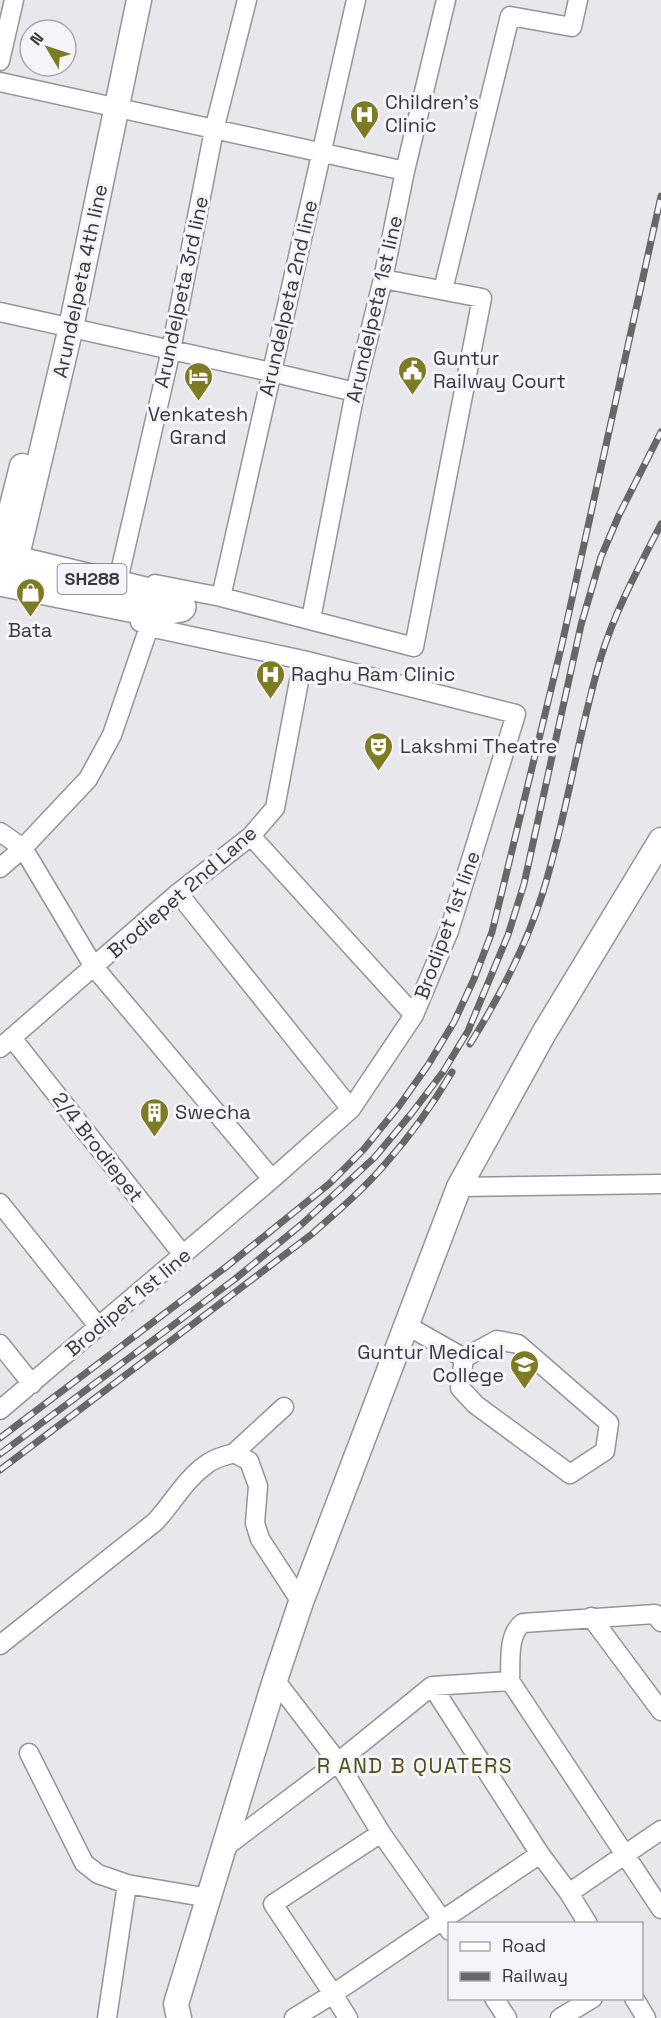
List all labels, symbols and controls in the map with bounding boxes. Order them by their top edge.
north arrow [18,18,78,78]
text: N [25,28,48,50]
place label: Children's Clinic [385,89,479,138]
hospital icon: Children's Clinic [348,98,380,140]
street label: Arundelpeta 4th line [47,182,113,380]
street label: Arundelpeta 3rd line [148,194,214,390]
street label: Arundelpeta 2nd line [253,197,323,399]
street label: Arundelpeta 1st line [340,213,408,405]
place label: Guntur Railway Court [433,345,566,394]
public building icon: Guntur Railway Court [396,354,428,396]
hotel icon: Venkatesh Grand [182,360,214,402]
place label: Venkatesh Grand [148,401,248,450]
road number: SH288 [58,564,127,594]
shop icon: Bata [14,576,46,618]
place label: Bata [8,617,52,643]
hospital icon: Raghu Ram Clinic [254,658,286,700]
place label: Raghu Ram Clinic [291,661,455,687]
theatre icon: Lakshmi Theatre [363,730,395,772]
place label: Lakshmi Theatre [400,733,557,759]
street label: Brodiepet 2nd Lane [102,820,262,964]
street label: Brodipet 1st line [408,847,486,1003]
street label: 2/4 Brodiepet [47,1087,149,1207]
building icon: Swecha [138,1096,170,1138]
place label: Swecha [175,1099,251,1125]
street label: Brodipet 1st line [60,1242,196,1362]
place label: Guntur Medical College [357,1339,504,1388]
school or university icon: Guntur Medical College [509,1348,541,1390]
district label: R AND B QUATERS [317,1752,513,1779]
legend [448,1922,643,2000]
text: Road [502,1934,546,1957]
text: Railway [502,1964,568,1987]

